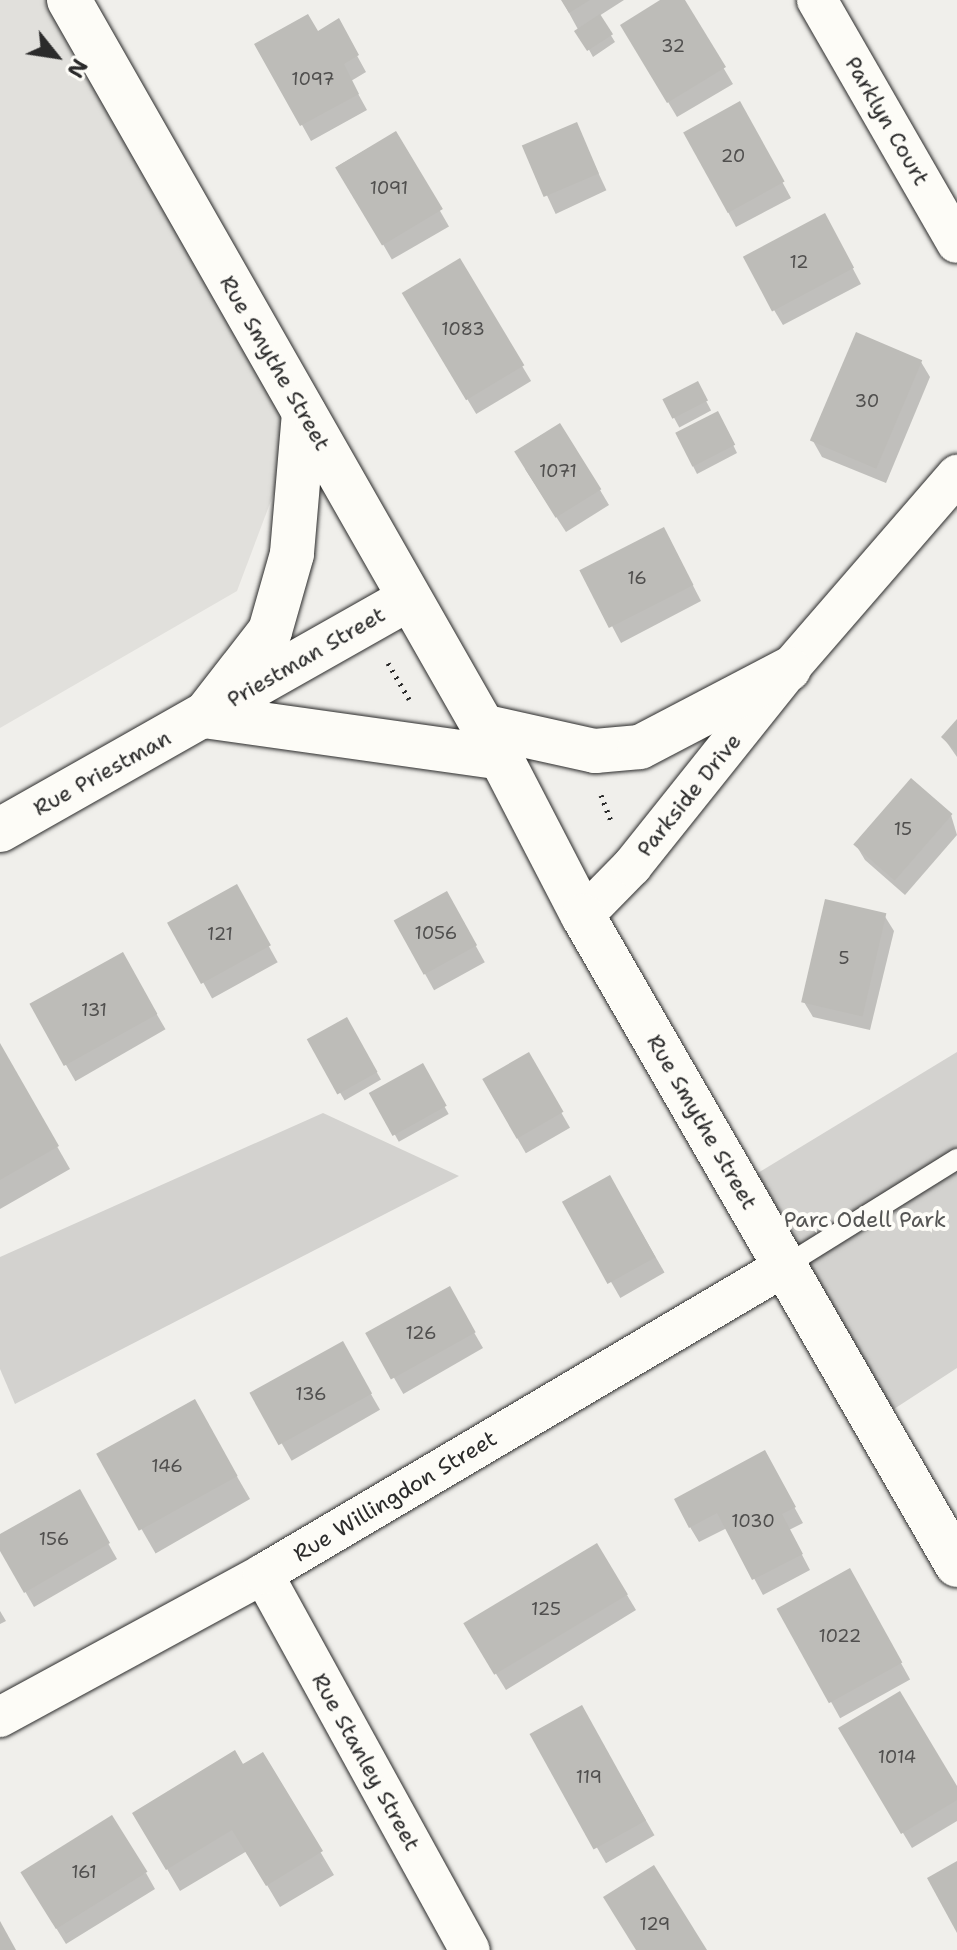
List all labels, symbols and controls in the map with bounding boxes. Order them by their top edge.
north arrow [16,16,96,96]
house number: 32 [661,35,685,57]
street label: Parklyn Court [839,52,935,190]
text: N [60,53,94,83]
house number: 1097 [291,68,335,90]
house number: 20 [721,145,745,167]
house number: 1091 [370,177,408,199]
house number: 12 [789,251,809,273]
street label: Rue Smythe Street [214,271,336,455]
house number: 1083 [441,318,485,340]
house number: 30 [855,390,879,412]
house number: 1071 [539,460,577,482]
house number: 16 [627,567,647,589]
street label: Priestman Street [222,601,390,713]
street label: Rue Priestman [29,724,175,822]
street label: Parkside Drive [631,728,747,862]
house number: 15 [894,818,912,840]
house number: 1056 [415,922,457,944]
house number: 121 [207,923,233,945]
house number: 5 [838,947,850,969]
house number: 131 [81,999,107,1021]
street label: Rue Smythe Street [641,1030,763,1214]
park label: Parc Odell Park [784,1207,946,1233]
house number: 126 [405,1322,437,1344]
house number: 136 [295,1383,327,1405]
street label: Rue Willingdon Street [289,1425,501,1567]
house number: 146 [151,1455,183,1477]
house number: 1030 [731,1510,775,1532]
house number: 156 [39,1528,69,1550]
house number: 125 [531,1598,561,1620]
house number: 1022 [819,1625,861,1647]
street label: Rue Stanley Street [306,1669,426,1855]
house number: 1014 [878,1746,916,1768]
house number: 119 [576,1766,602,1788]
house number: 161 [71,1861,97,1883]
house number: 129 [640,1913,670,1935]

